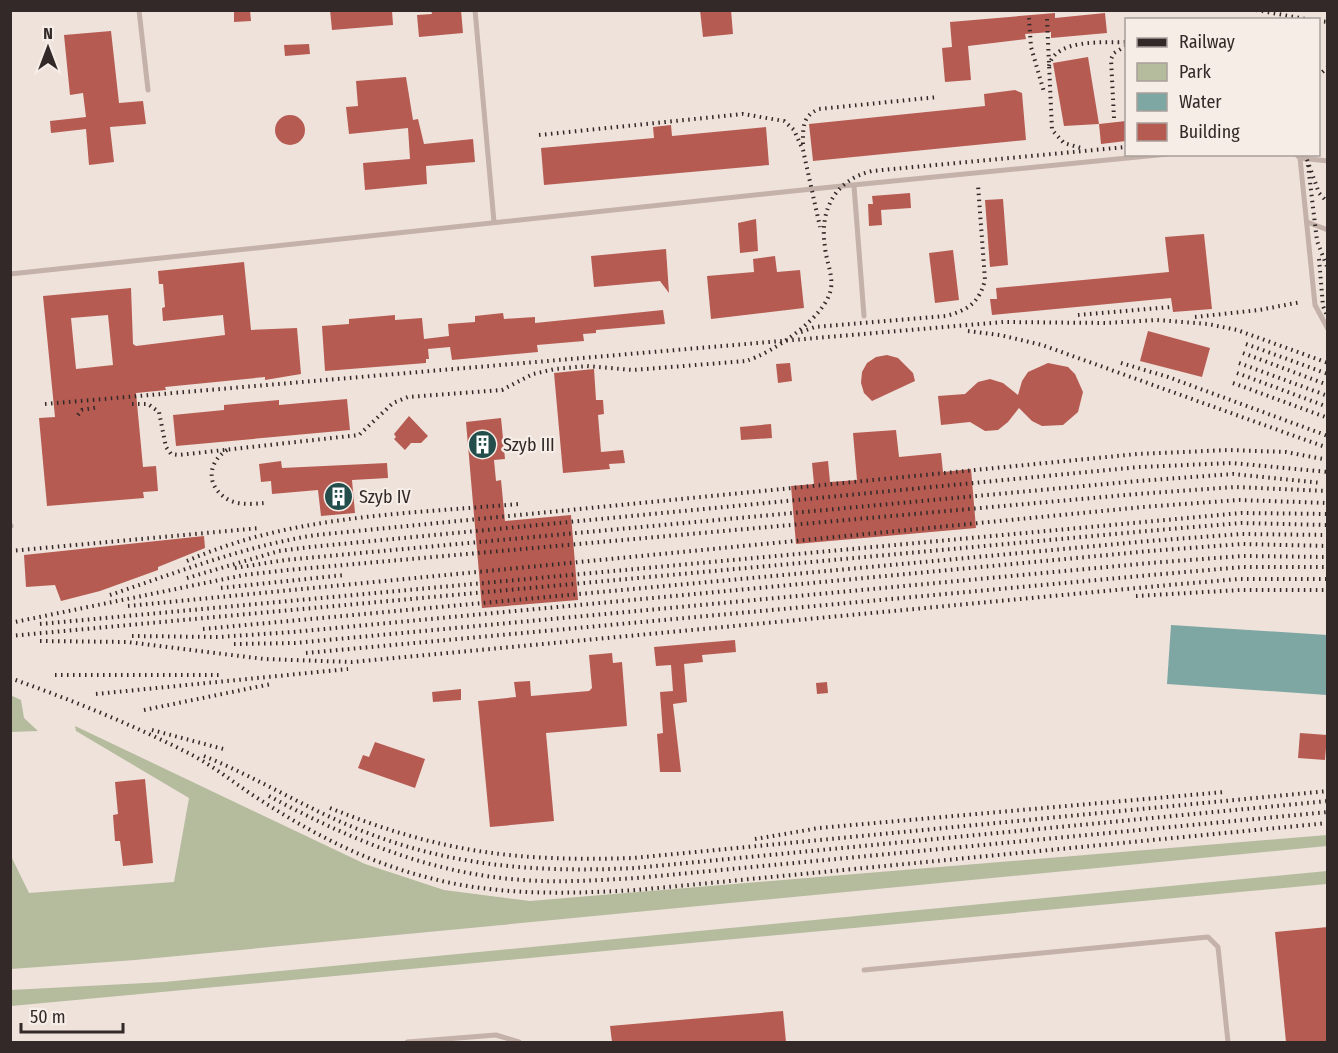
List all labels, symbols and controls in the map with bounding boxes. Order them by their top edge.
north arrow [18,18,78,78]
legend [1125,18,1320,156]
text: N [43,24,53,43]
text: Railway [1179,31,1235,53]
text: Park [1179,61,1212,83]
text: Water [1179,91,1222,113]
text: Building [1179,121,1240,143]
building icon: Szyb III [466,429,498,461]
place label: Szyb III [503,434,555,456]
building icon: Szyb IV [322,481,354,513]
place label: Szyb IV [359,486,411,508]
scale bar [21,996,123,1034]
text: 50 m [30,1006,66,1028]

